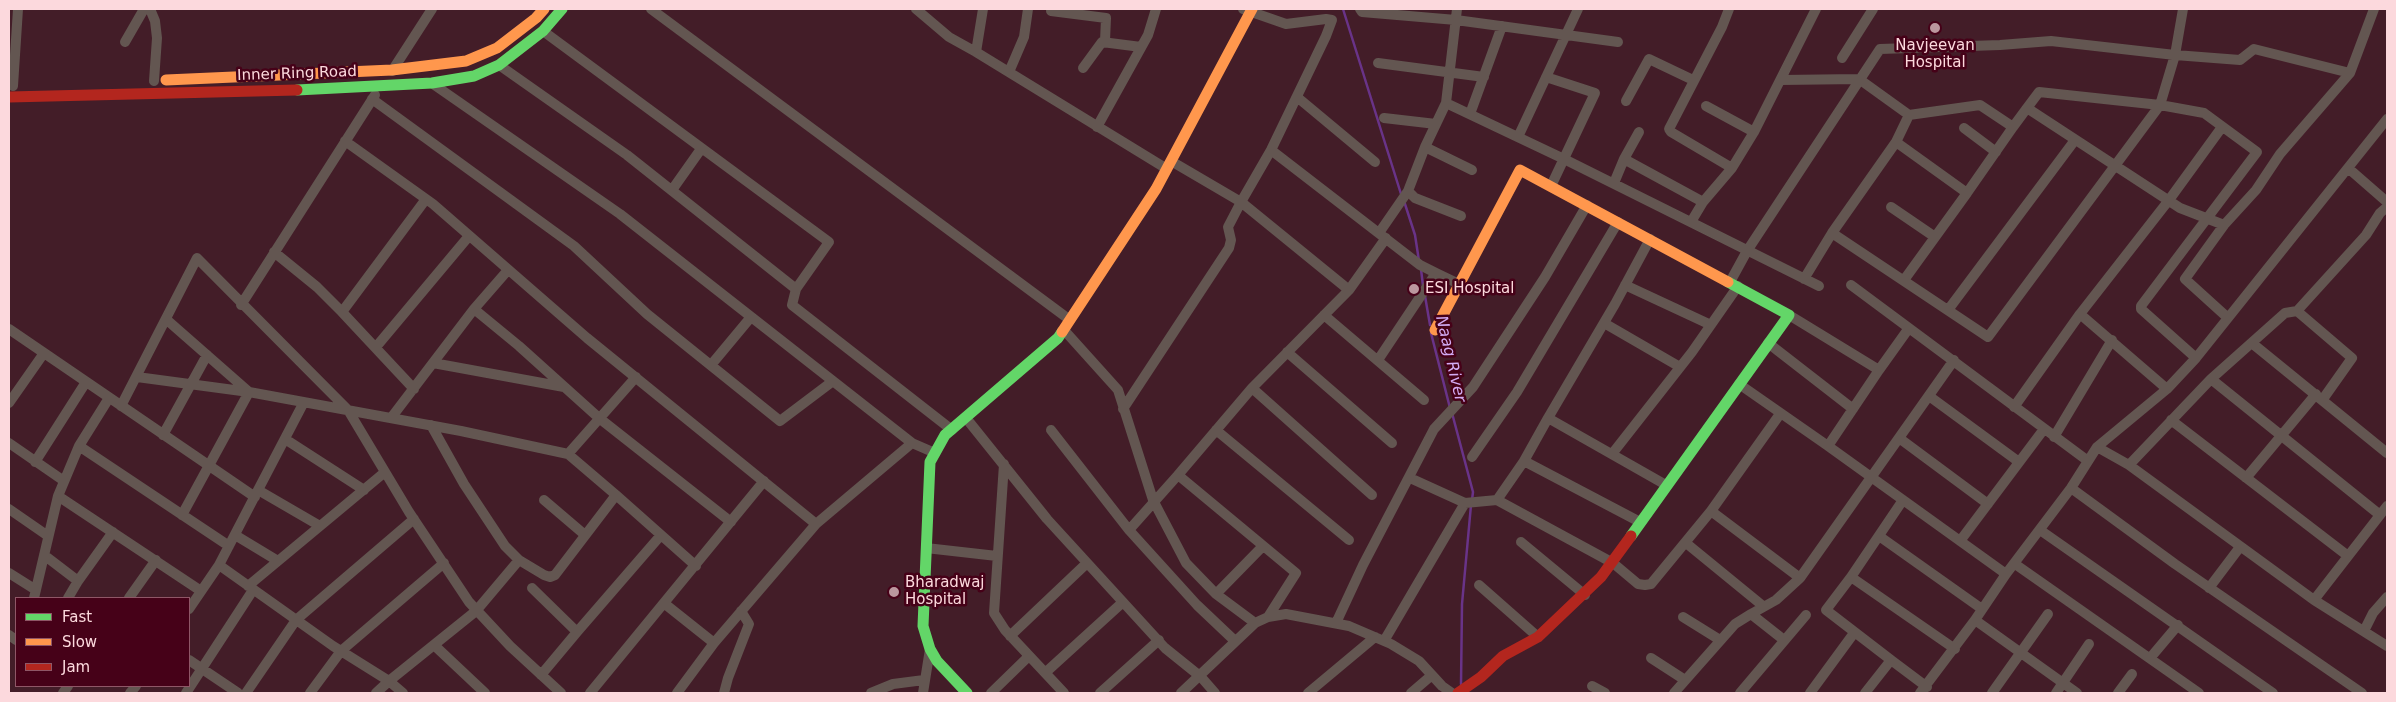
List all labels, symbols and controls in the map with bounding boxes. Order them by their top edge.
marker: Navjeevan Hospital [1928,21,1942,35]
place label: Navjeevan Hospital [1895,37,1975,72]
street label: Inner Ring Road [237,63,357,85]
place label: ESI Hospital [1425,280,1514,298]
marker: ESI Hospital [1407,282,1421,296]
water label: Naag River [1431,314,1469,404]
place label: Bharadwaj Hospital [905,574,984,609]
marker: Bharadwaj Hospital [887,585,901,599]
legend [15,597,190,687]
text: Fast [62,608,92,626]
text: Slow [62,633,97,651]
text: Jam [62,658,90,676]

